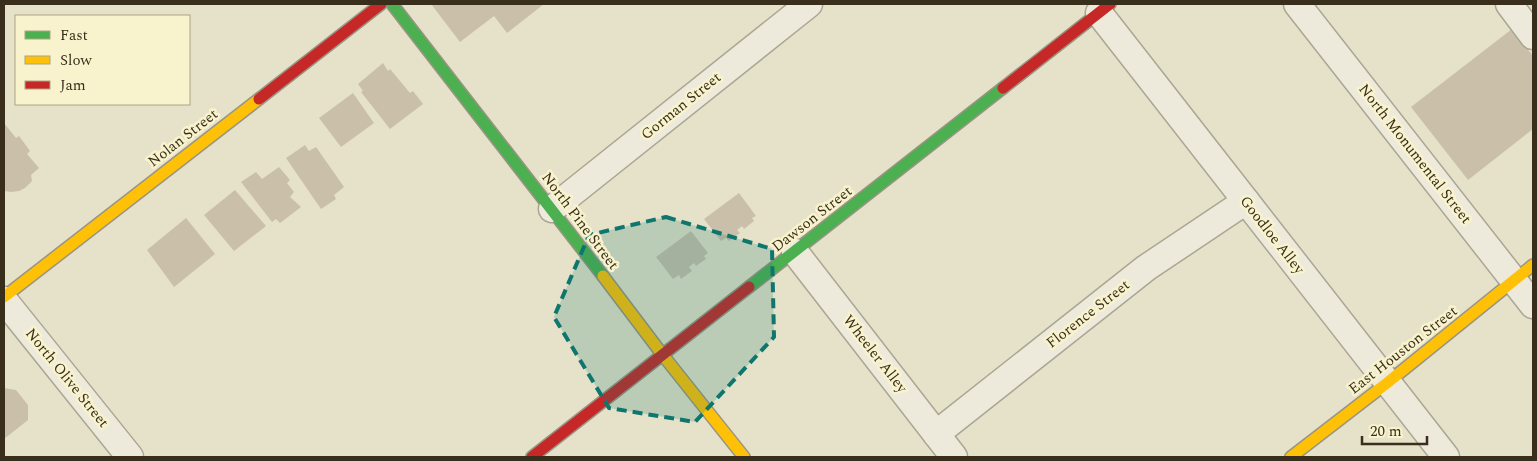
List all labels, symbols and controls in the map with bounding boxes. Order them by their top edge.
legend [15,15,190,105]
text: Fast [60,24,88,47]
text: Slow [60,49,92,72]
street label: Gorman Street [636,66,726,146]
text: Jam [60,74,86,97]
street label: North Monumental Street [1353,79,1477,229]
street label: Nolan Street [143,103,223,173]
street label: North Pine Street [536,167,624,275]
street label: Dawson Street [767,180,857,258]
street label: Goodloe Alley [1234,191,1311,280]
street label: Florence Street [1041,274,1135,354]
street label: East Houston Street [1344,300,1462,400]
street label: Wheeler Alley [837,310,913,399]
street label: North Olive Street [19,323,115,433]
scale bar [1362,414,1427,446]
text: 20 m [1370,420,1402,443]

